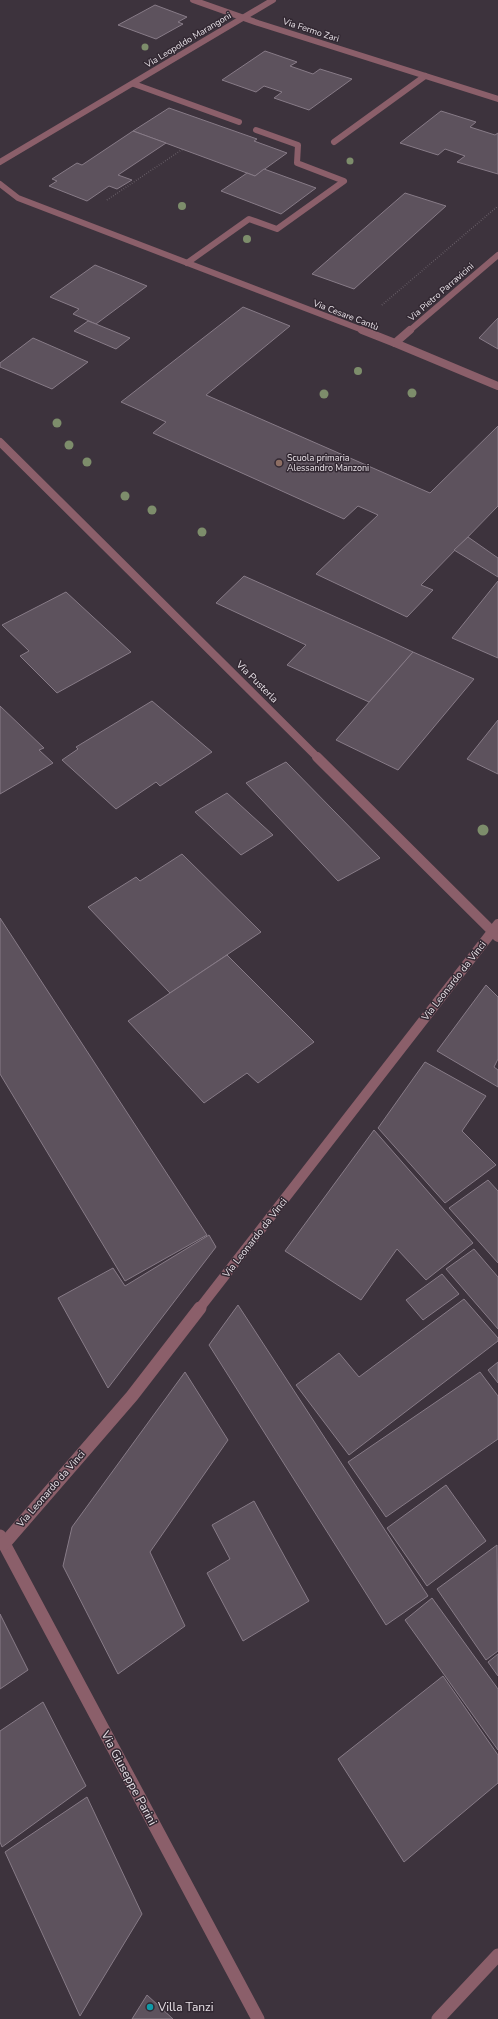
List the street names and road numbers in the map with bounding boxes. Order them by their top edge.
street label: Via Leopoldo Marangoni [142,10,233,71]
street label: Via Fermo Zari [280,15,341,45]
street label: Via Pietro Parravicini [405,260,476,324]
street label: Via Cesare Cantù [311,297,380,333]
street label: Via Pusterla [232,657,281,706]
street label: Via Leonardo da Vinci [418,938,489,1024]
street label: Via Leonardo da Vinci [219,1195,290,1281]
street label: Via Leonardo da Vinci [13,1448,88,1531]
street label: Via Giuseppe Parini [97,1727,161,1828]

